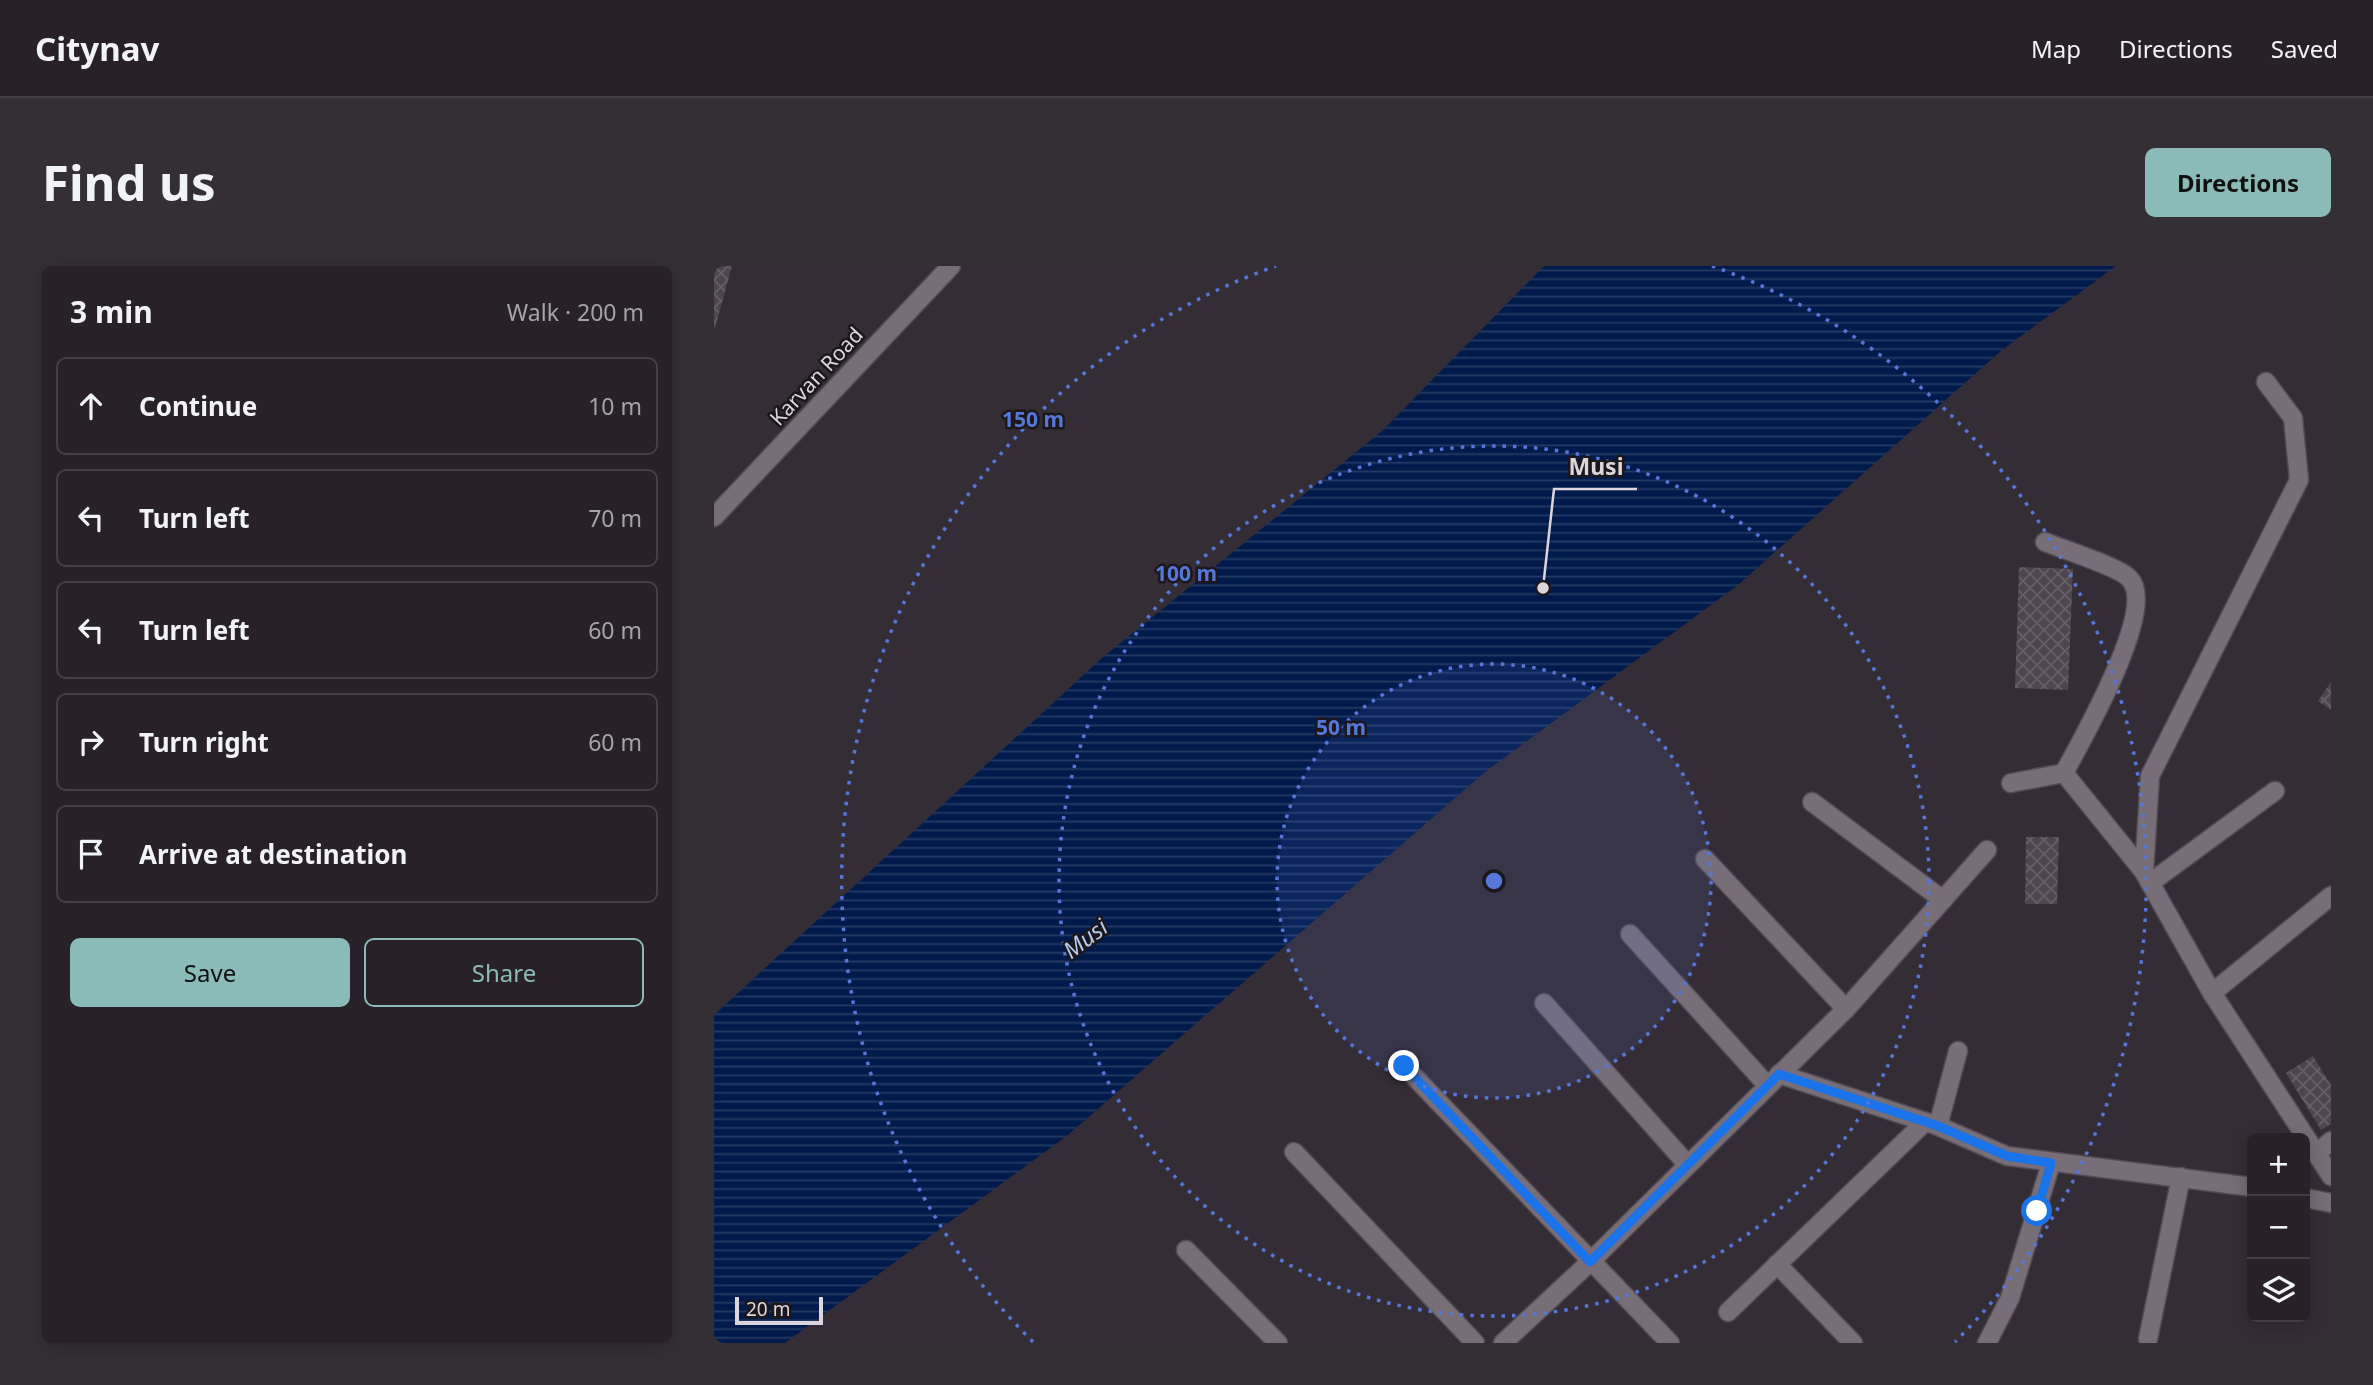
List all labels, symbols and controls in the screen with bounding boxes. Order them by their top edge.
text: Citynav [35,26,159,71]
text: Map [2031,32,2081,65]
text: Directions [2119,32,2233,65]
text: Saved [2271,32,2338,65]
button: Directions [2145,148,2331,217]
text: Find us [42,149,216,215]
text: 3 min [70,291,153,332]
text: Walk · 200 m [507,296,644,328]
street label: Karvan Road [763,321,869,431]
icon: ahead [72,387,110,425]
text: Continue [139,388,257,424]
text: 10 m [588,390,642,422]
text: 150 m [1002,405,1064,433]
callout: Musi [1554,445,1637,489]
text: Musi [1568,450,1624,482]
icon: left [72,499,110,537]
text: Turn left [139,500,250,536]
text: 70 m [588,502,642,534]
text: 100 m [1155,559,1217,587]
icon: left [72,611,110,649]
text: Turn left [139,612,250,648]
text: 60 m [588,614,642,646]
text: 50 m [1316,713,1366,741]
icon: right [72,723,110,761]
text: Turn right [139,724,269,760]
text: 60 m [588,726,642,758]
icon: arrive [72,835,110,873]
text: Arrive at destination [139,836,408,872]
centre of rings [1482,869,1506,893]
water label: Musi [1056,910,1115,965]
button: Save [70,938,350,1007]
button: Share [364,938,644,1007]
route end [1388,1050,1419,1081]
map controls [2247,1133,2310,1322]
button: + [2247,1133,2310,1196]
route start [2021,1195,2052,1226]
button: − [2247,1196,2310,1259]
button: layers [2247,1259,2310,1322]
scale bar [735,1294,822,1326]
text: 20 m [746,1296,790,1322]

